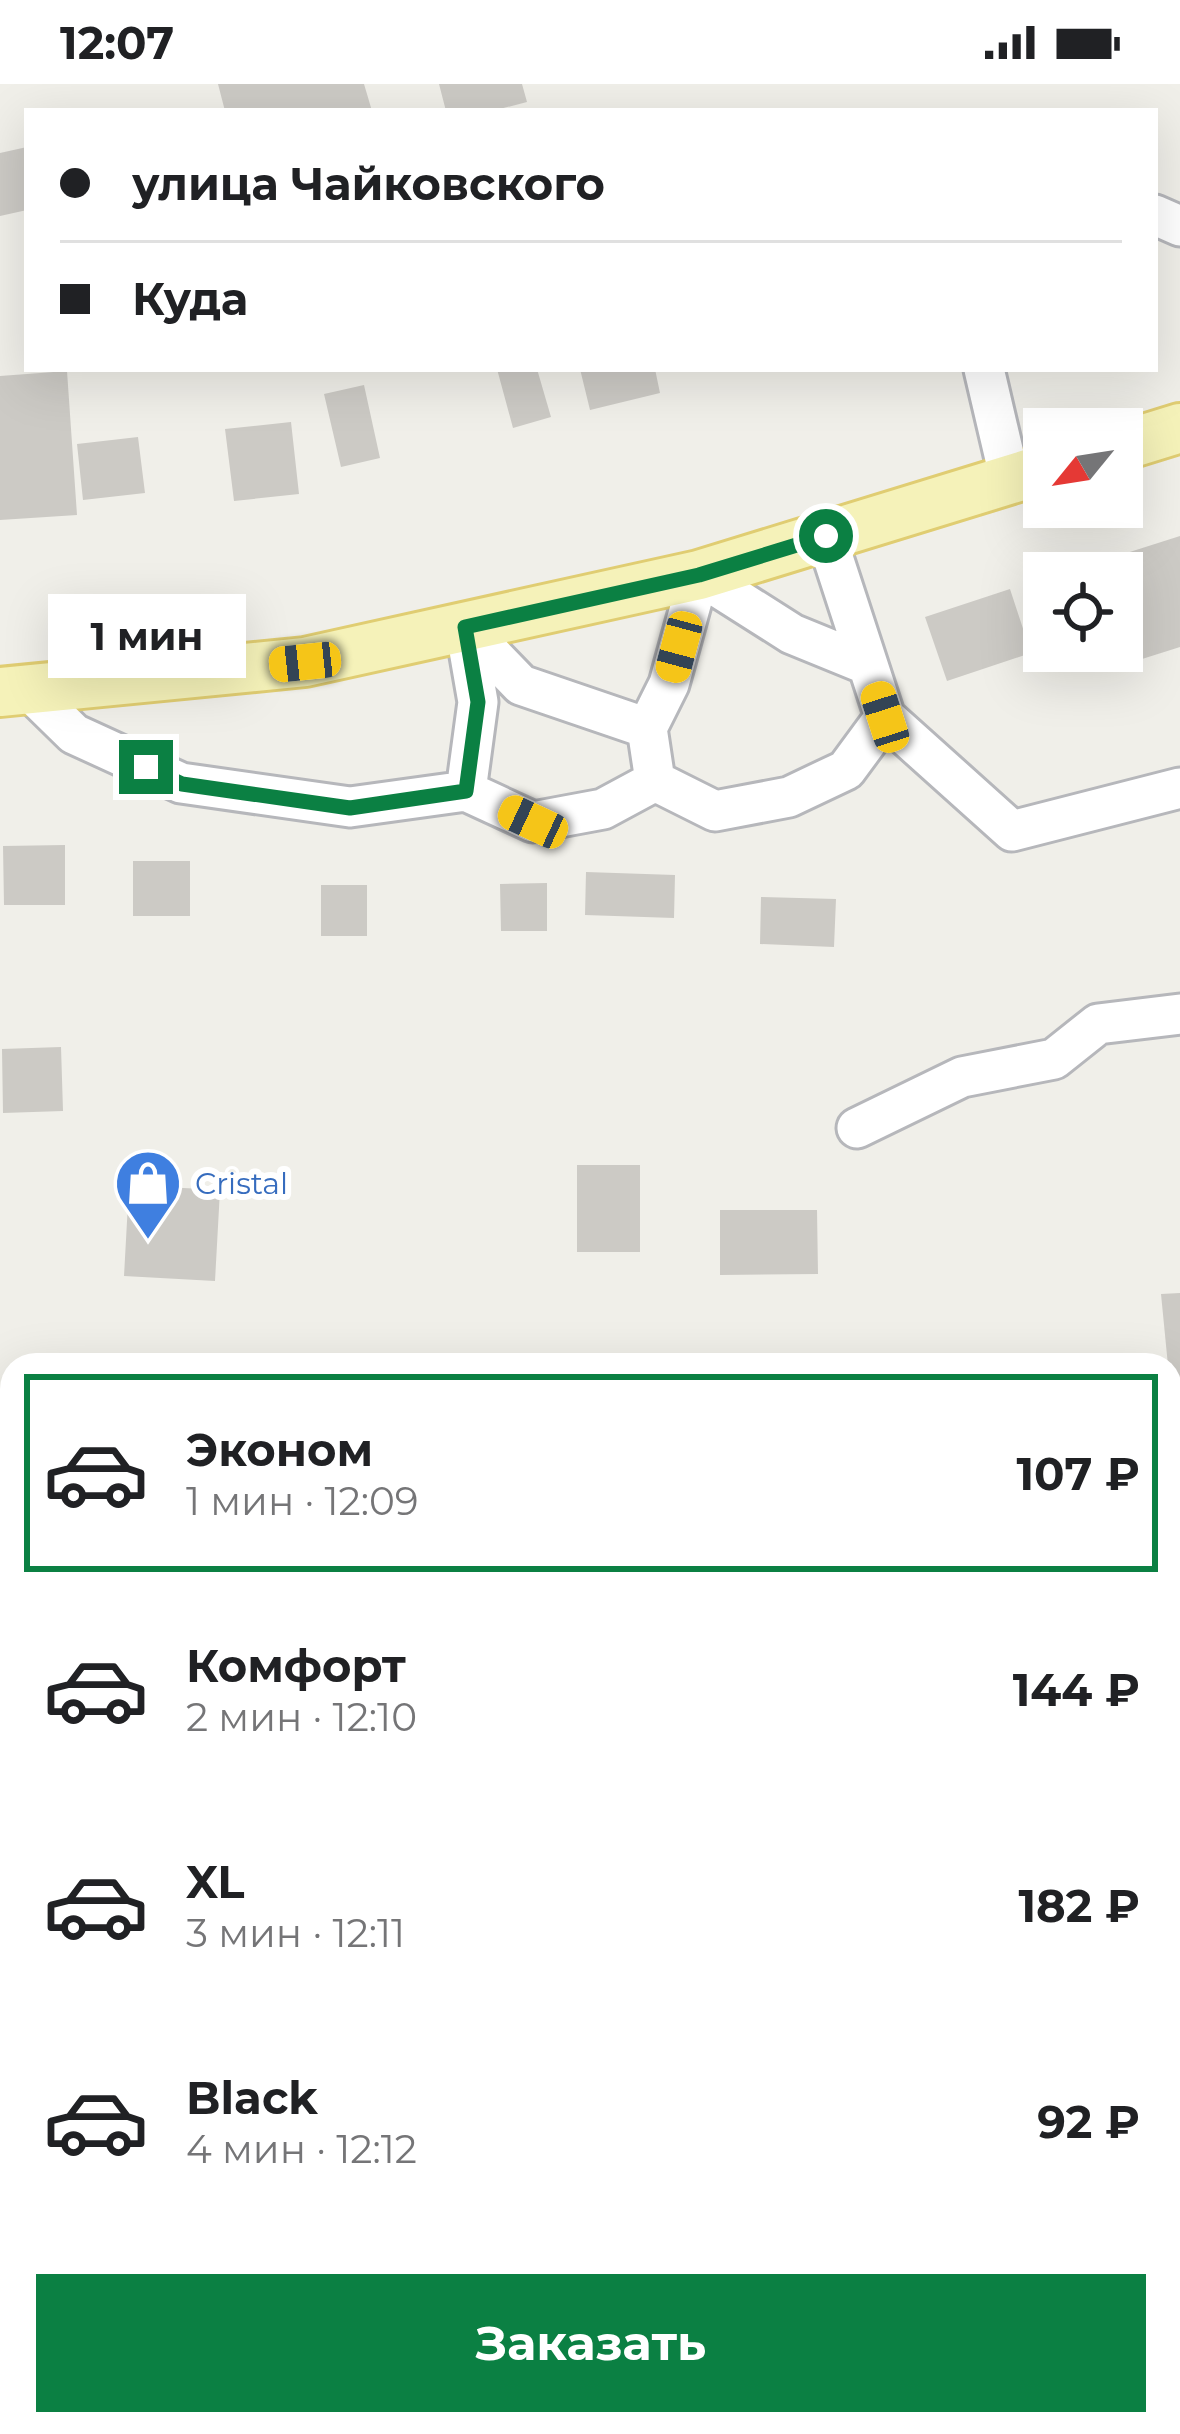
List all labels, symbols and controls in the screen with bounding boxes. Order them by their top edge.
text: 12:07 [60,15,174,70]
text: улица Чайковского [132,156,605,211]
text: Куда [132,271,248,326]
north arrow [1023,408,1143,528]
map controls [1023,408,1143,672]
route start [799,509,853,563]
button: locate [1023,552,1143,672]
callout: 1 мин [47,593,245,677]
car [652,608,706,686]
text: 1 мин [91,612,203,660]
car [267,640,343,684]
car [857,677,913,757]
route end [119,740,173,794]
car [493,790,573,854]
shop icon: Cristal [113,1148,183,1242]
place label: Cristal [195,1165,288,1202]
icon: car [42,1419,150,1527]
text: Эконом [186,1422,373,1477]
text: 107 ₽ [1016,1446,1140,1501]
text: 1 мин · 12:09 [186,1477,419,1525]
icon: car [42,1635,150,1743]
text: Комфорт [186,1638,406,1693]
text: 144 ₽ [1013,1662,1140,1717]
text: 2 мин · 12:10 [186,1693,417,1741]
icon: car [42,1851,150,1959]
text: XL [186,1854,244,1909]
text: 182 ₽ [1018,1878,1140,1933]
text: 3 мин · 12:11 [186,1909,405,1957]
icon: car [42,2067,150,2175]
text: Black [186,2070,318,2125]
text: 92 ₽ [1037,2094,1140,2149]
text: 4 мин · 12:12 [186,2125,417,2173]
button: Заказать [36,2274,1146,2412]

